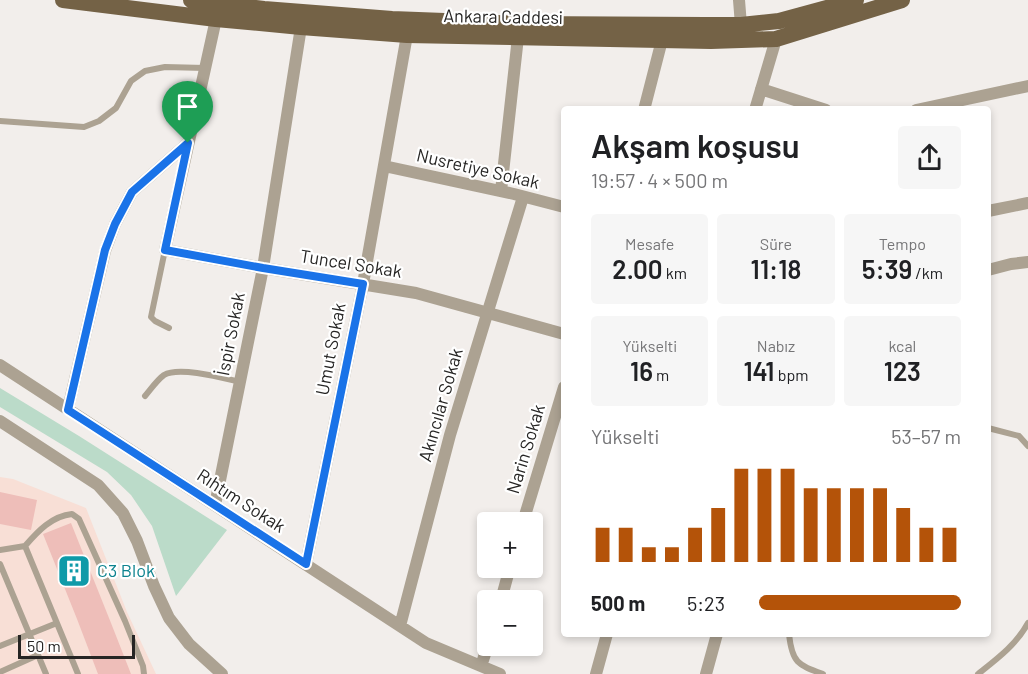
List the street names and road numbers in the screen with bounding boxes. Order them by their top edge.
street label: Ankara Caddesi [443,4,563,28]
street label: Nusretiye Sokak [415,143,542,193]
street label: Tuncel Sokak [299,244,404,282]
street label: İspir Sokak [211,290,249,377]
street label: Umut Sokak [310,301,350,397]
street label: Akıncılar Sokak [413,345,467,464]
street label: Narin Sokak [501,401,549,496]
street label: Rıhtım Sokak [193,463,290,537]

